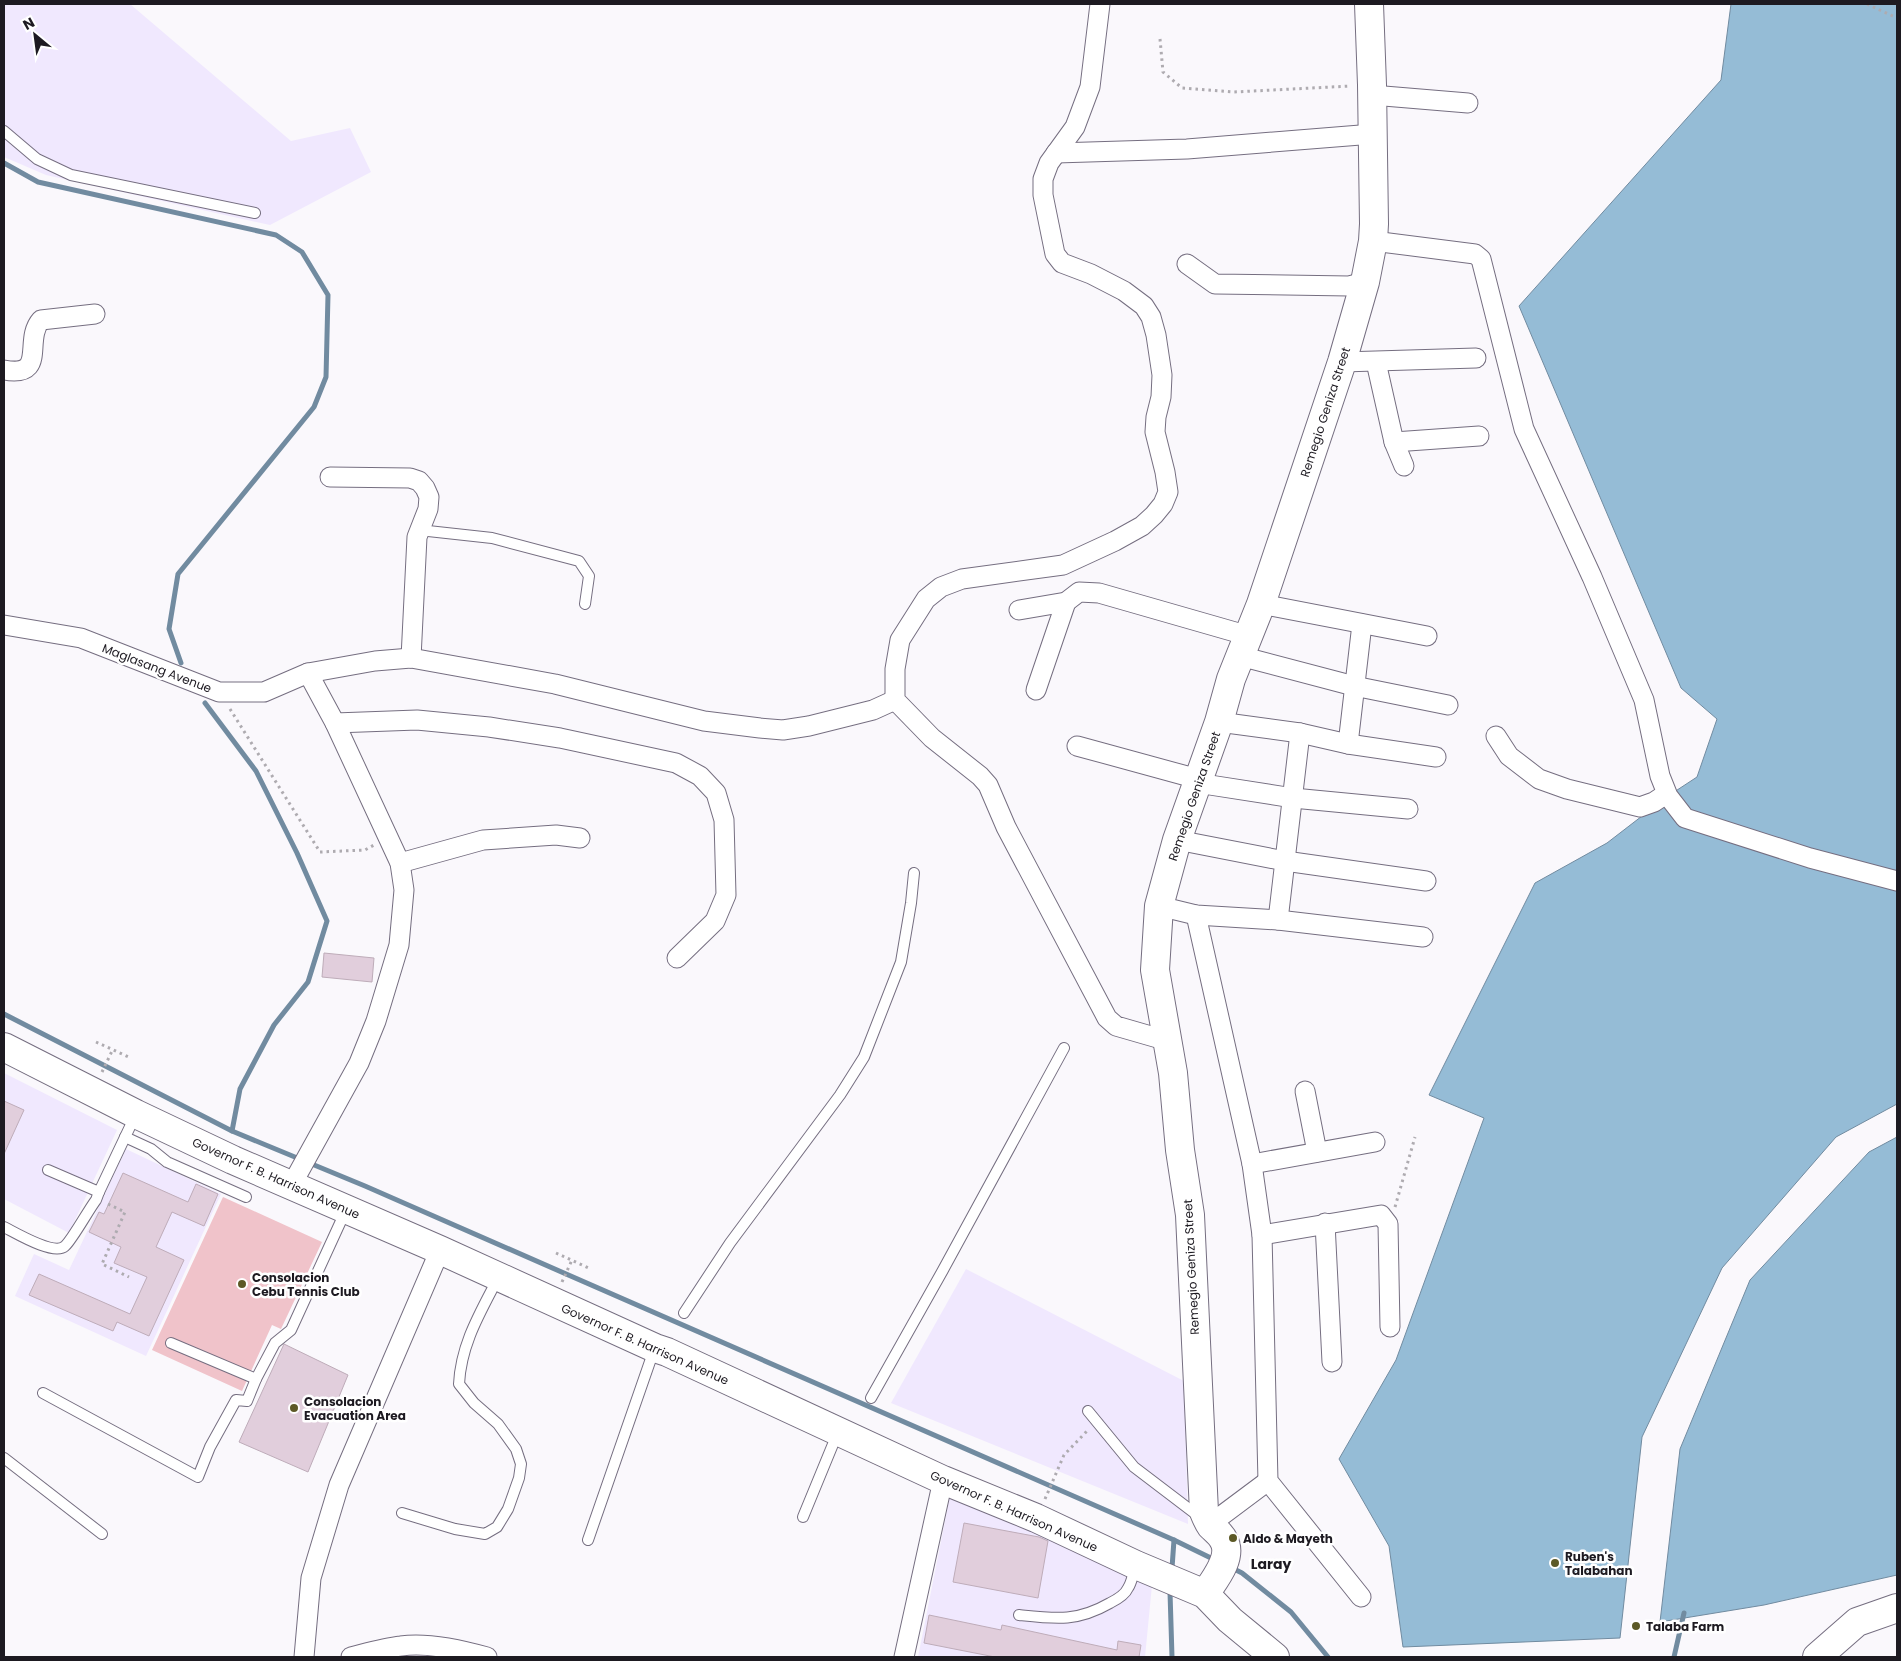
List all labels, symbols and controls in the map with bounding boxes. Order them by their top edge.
north arrow [10,10,60,60]
text: N [19,12,38,35]
street label: Remegio Geniza Street [1296,345,1354,479]
street label: Maglasang Avenue [100,639,214,697]
street label: Remegio Geniza Street [1164,729,1224,863]
street label: Governor F. B. Harrison Avenue [190,1133,362,1223]
street label: Remegio Geniza Street [1179,1199,1203,1335]
place label: Consolacion Cebu Tennis Club [252,1269,360,1300]
marker: Consolacion Cebu Tennis Club [236,1278,248,1290]
street label: Governor F. B. Harrison Avenue [559,1299,731,1389]
place label: Consolacion Evacuation Area [304,1393,406,1424]
marker: Consolacion Evacuation Area [288,1402,300,1414]
street label: Governor F. B. Harrison Avenue [928,1466,1100,1556]
place label: Aldo & Mayeth [1243,1530,1333,1547]
marker: Aldo & Mayeth [1227,1532,1239,1544]
place label: Ruben's Talabahan [1565,1548,1633,1579]
district label: Laray [1251,1554,1291,1574]
marker: Ruben's Talabahan [1549,1557,1561,1569]
place label: Talaba Farm [1646,1618,1725,1635]
marker: Talaba Farm [1630,1620,1642,1632]

